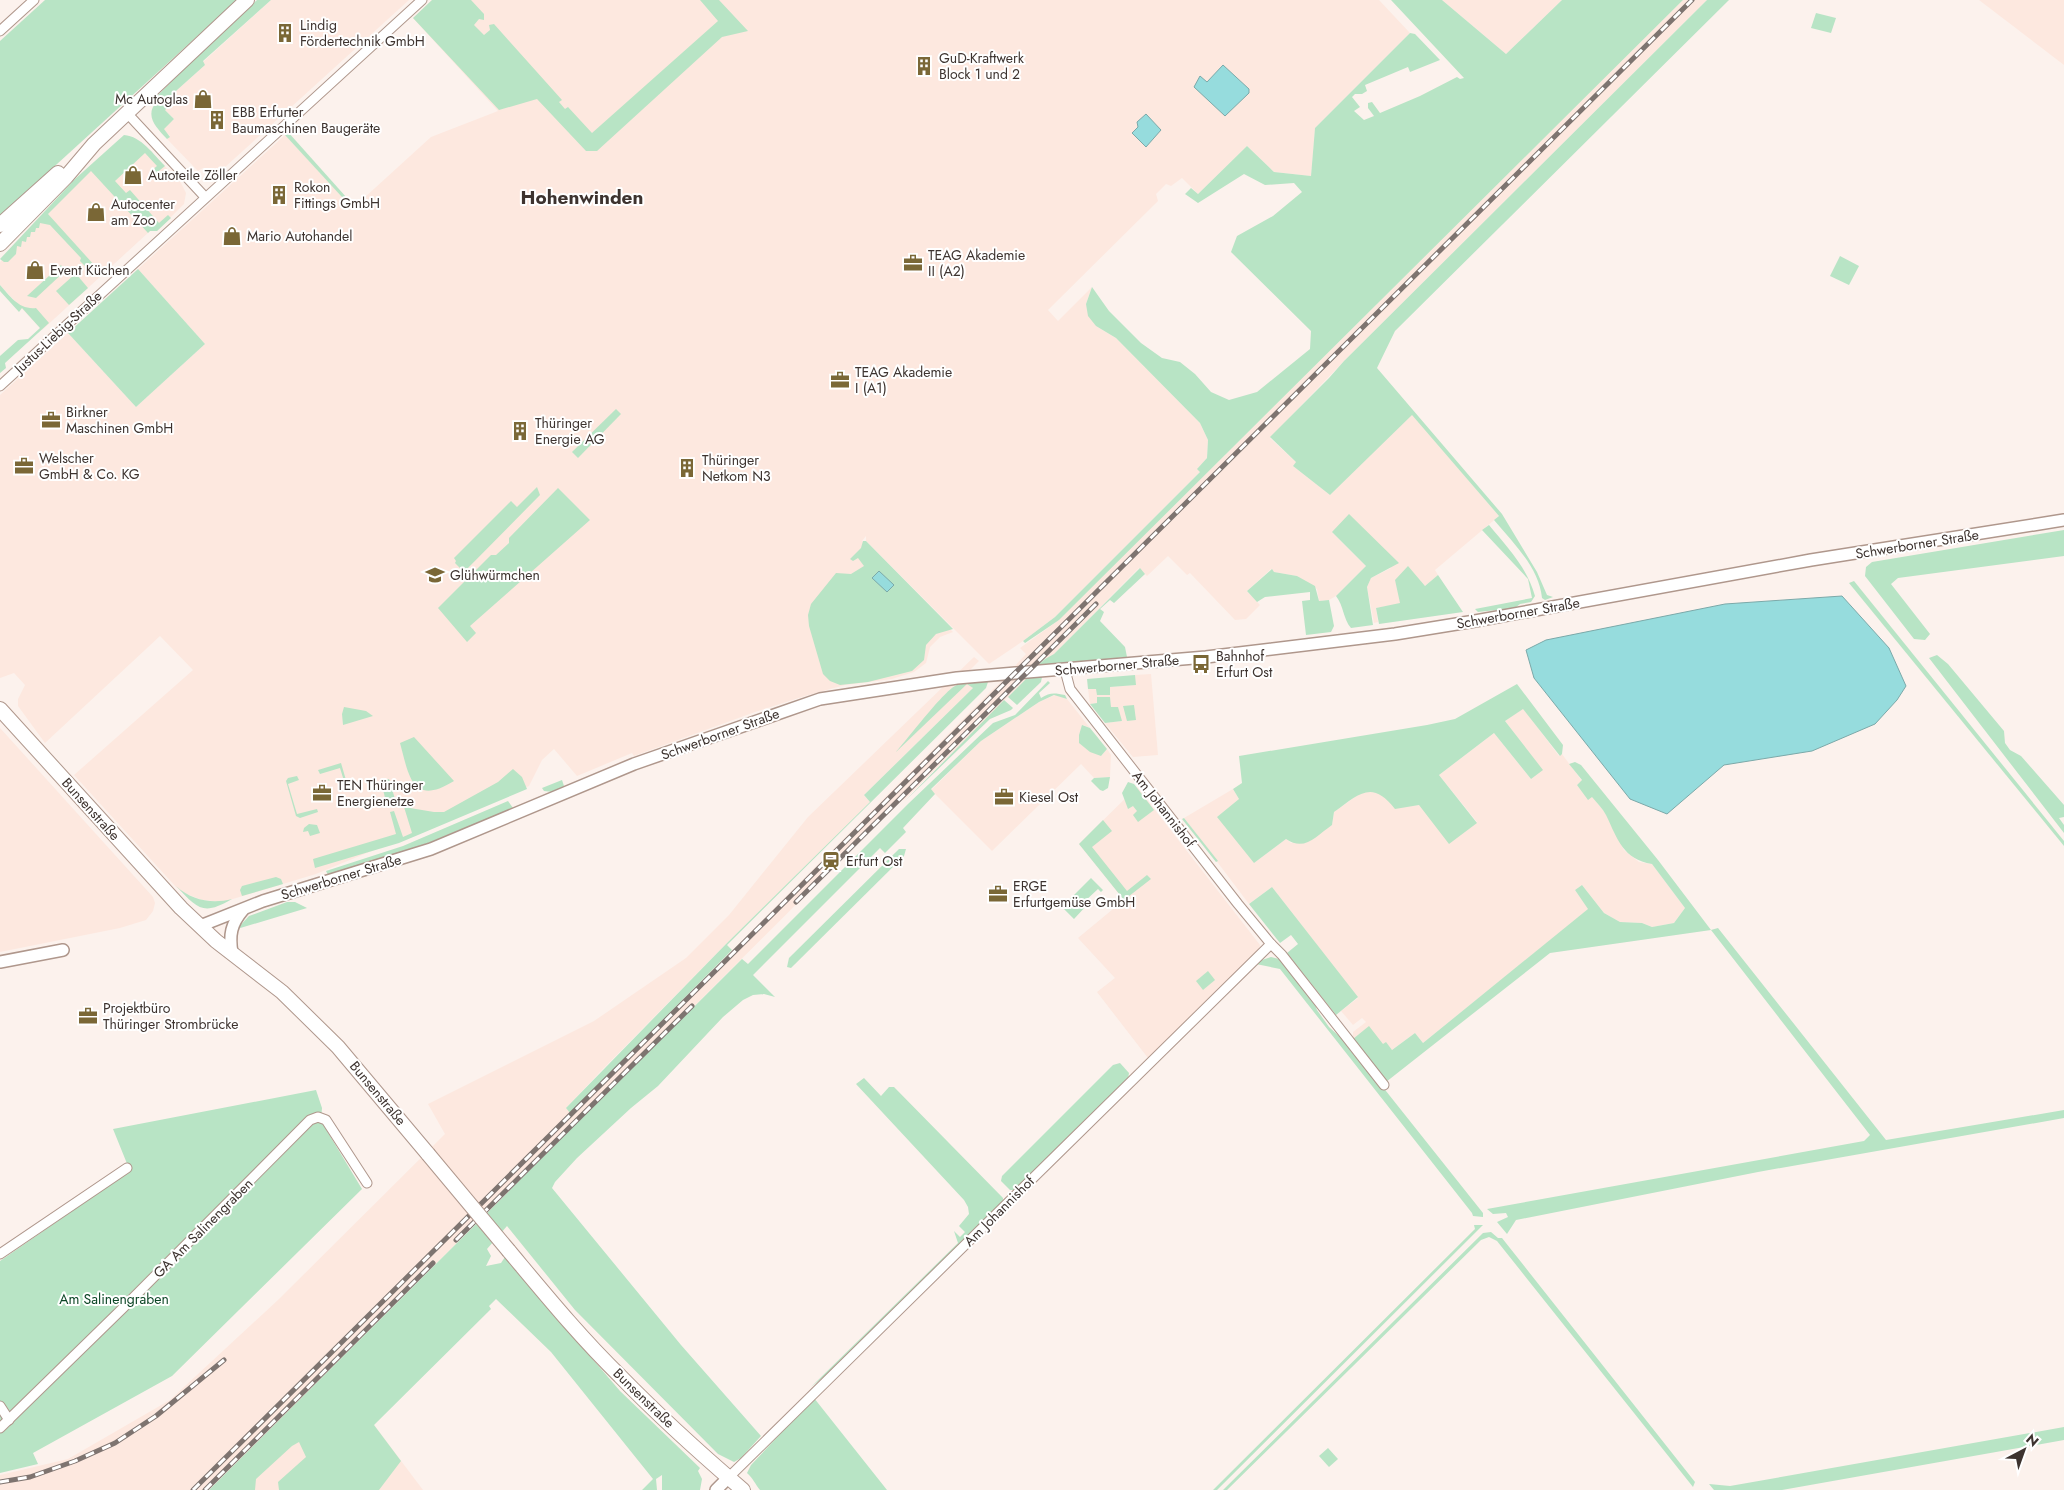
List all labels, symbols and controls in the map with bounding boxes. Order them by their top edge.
place label: Lindig Fördertechnik GmbH [300,15,425,51]
building icon: Lindig Fördertechnik GmbH [274,22,296,44]
place label: GuD-Kraftwerk Block 1 und 2 [939,48,1025,84]
building icon: GuD-Kraftwerk Block 1 und 2 [913,55,935,77]
shop icon: Mc Autoglas [192,88,214,110]
place label: Mc Autoglas [115,89,188,109]
place label: EBB Erfurter Baumaschinen Baugeräte [232,102,380,138]
building icon: EBB Erfurter Baumaschinen Baugeräte [206,109,228,131]
shop icon: Autoteile Zöller [122,164,144,186]
place label: Autoteile Zöller [148,165,238,185]
place label: Rokon Fittings GmbH [294,177,380,213]
building icon: Rokon Fittings GmbH [268,184,290,206]
district label: Hohenwinden [521,184,643,211]
place label: Autocenter am Zoo [111,194,175,230]
shop icon: Autocenter am Zoo [85,201,107,223]
shop icon: Mario Autohandel [221,225,243,247]
place label: Mario Autohandel [247,226,353,246]
place label: TEAG Akademie II (A2) [928,245,1025,281]
office icon: TEAG Akademie II (A2) [902,252,924,274]
shop icon: Event Küchen [24,259,46,281]
place label: Event Küchen [50,260,130,280]
street label: Justus-Liebig-Straße [8,286,106,379]
place label: TEAG Akademie I (A1) [855,362,952,398]
office icon: TEAG Akademie I (A1) [829,369,851,391]
place label: Birkner Maschinen GmbH [66,402,173,438]
office icon: Birkner Maschinen GmbH [40,409,62,431]
place label: Thüringer Energie AG [535,413,605,449]
building icon: Thüringer Energie AG [509,420,531,442]
place label: Welscher GmbH & Co. KG [39,448,140,484]
place label: Thüringer Netkom N3 [702,450,771,486]
office icon: Welscher GmbH & Co. KG [13,455,35,477]
building icon: Thüringer Netkom N3 [676,457,698,479]
street label: Schwerborner Straße [1854,524,1980,564]
school or university icon: Glühwürmchen [424,564,446,586]
place label: Glühwürmchen [450,565,540,585]
street label: Schwerborner Straße [1455,592,1581,634]
place label: Bahnhof Erfurt Ost [1216,646,1273,682]
street label: Schwerborner Straße [1054,650,1180,680]
bus stop icon: Bahnhof Erfurt Ost [1190,653,1212,675]
street label: Schwerborner Straße [658,703,782,765]
street label: Am Johannishof [1128,766,1201,852]
street label: Bunsenstraße [57,773,125,845]
place label: TEN Thüringer Energienetze [337,775,423,811]
office icon: TEN Thüringer Energienetze [311,782,333,804]
office icon: Kiesel Ost [993,786,1015,808]
place label: Kiesel Ost [1019,787,1079,807]
street label: Schwerborner Straße [278,849,404,905]
station icon: Erfurt Ost [820,850,842,872]
place label: Erfurt Ost [846,851,903,871]
place label: ERGE Erfurtgemüse GmbH [1013,876,1135,912]
office icon: ERGE Erfurtgemüse GmbH [987,883,1009,905]
place label: Projektbüro Thüringer Strombrücke [103,998,238,1034]
office icon: Projektbüro Thüringer Strombrücke [77,1005,99,1027]
street label: Bunsenstraße [345,1057,411,1129]
street label: Am Johannishof [959,1171,1039,1251]
street label: GA Am Salinengraben [149,1174,257,1282]
park label: Am Salinengraben [59,1289,169,1309]
street label: Bunsenstraße [609,1364,679,1432]
north arrow [1999,1425,2049,1475]
text: N [2022,1429,2043,1451]

